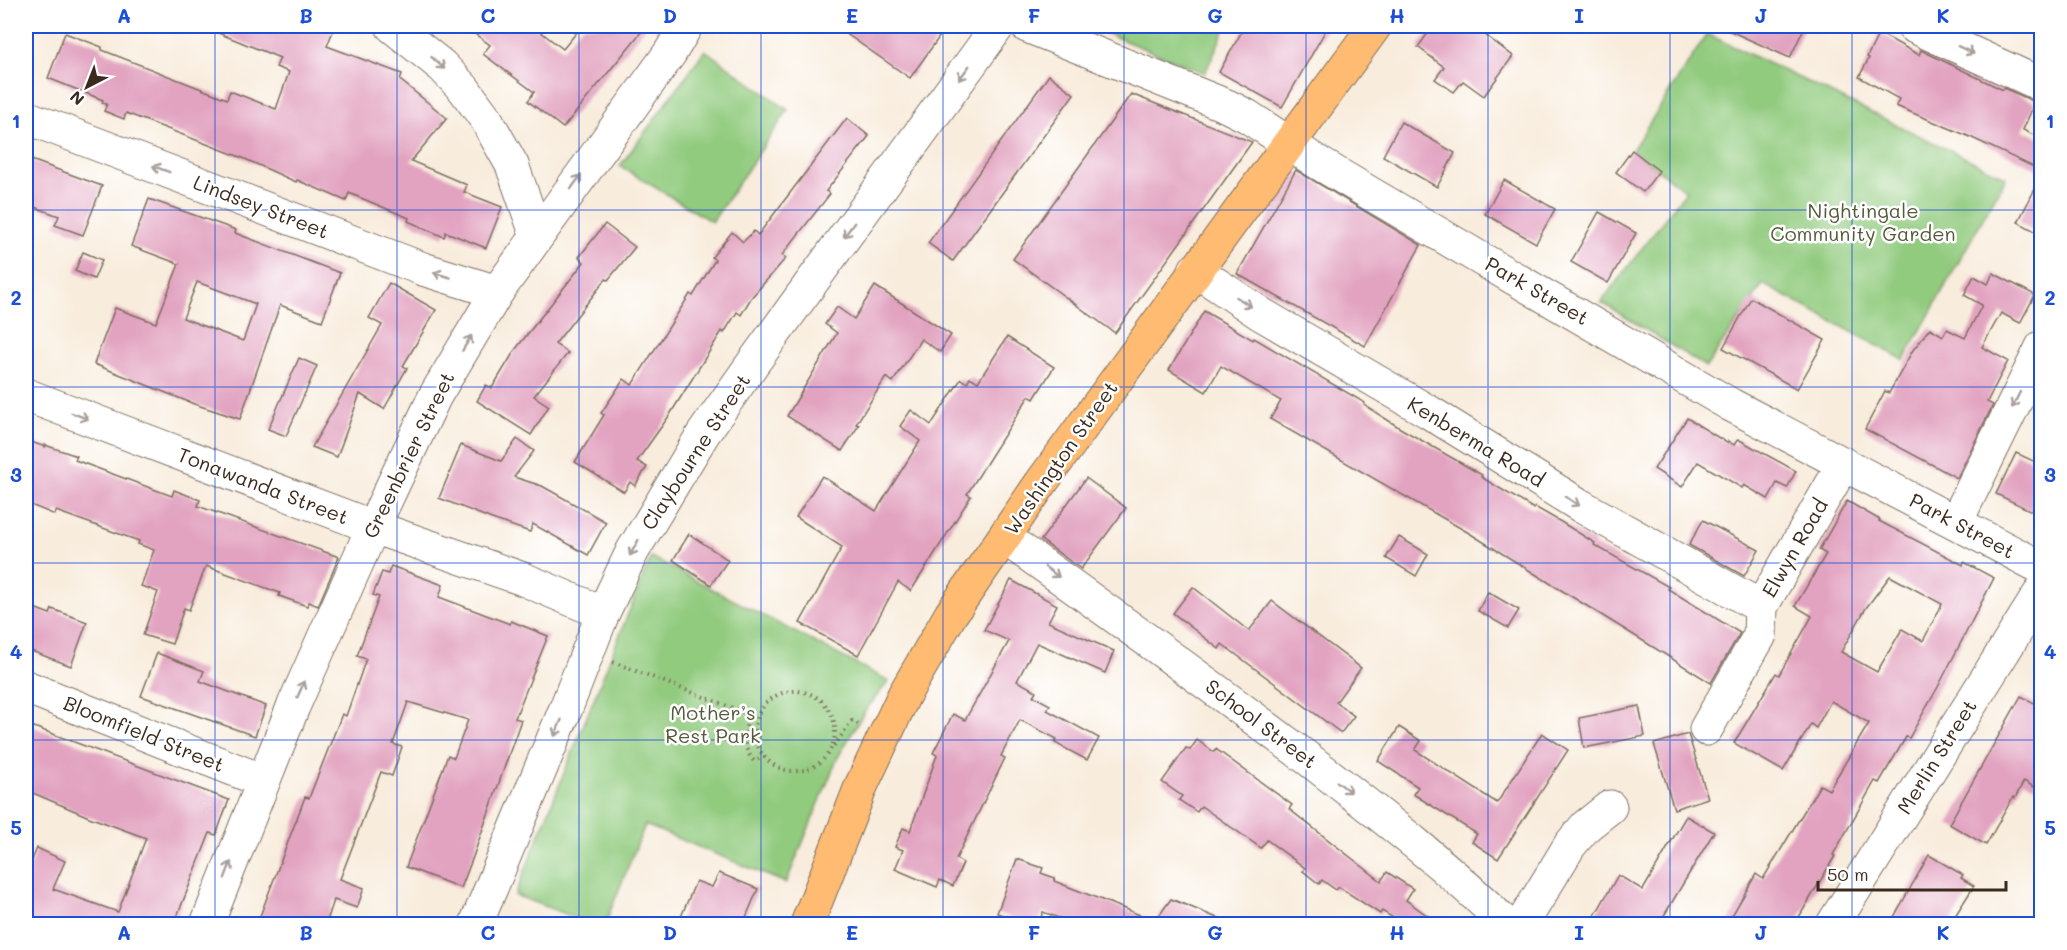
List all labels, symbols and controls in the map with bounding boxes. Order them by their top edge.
text: A [117,2,131,28]
text: B [299,2,313,28]
text: C [481,2,496,28]
text: D [663,2,677,28]
text: E [846,2,858,28]
text: F [1028,2,1041,28]
text: G [1207,2,1223,28]
text: H [1389,2,1405,28]
text: I [1574,2,1584,28]
text: J [1754,2,1768,28]
text: K [1936,2,1950,28]
one-way arrow [1957,45,1975,56]
one-way arrow [430,56,445,70]
north arrow [57,57,117,117]
one-way arrow [957,64,970,80]
text: N [65,87,88,110]
text: 1 [12,107,20,133]
text: 1 [2046,107,2054,133]
one-way arrow [152,163,171,174]
street label: Lindsey Street [190,168,333,244]
one-way arrow [570,174,582,190]
park label: Nightingale Community Garden [1770,197,1956,246]
one-way arrow [843,222,855,238]
street label: Park Street [1481,250,1594,330]
one-way arrow [433,269,452,280]
text: 2 [10,284,22,310]
text: 2 [2044,284,2056,310]
one-way arrow [1235,296,1251,308]
one-way arrow [461,335,473,352]
street label: Greenbrier Street [357,367,460,542]
street label: Claybourne Street [635,368,755,535]
street label: Washington Street [997,376,1123,539]
street label: Kenberma Road [1403,390,1550,492]
one-way arrow [2009,390,2021,408]
one-way arrow [70,411,89,422]
street label: Tonawanda Street [174,441,352,530]
text: 3 [10,461,22,487]
text: 3 [2044,461,2056,487]
street label: Park Street [1905,487,2020,564]
street label: Elwyn Road [1755,493,1833,602]
one-way arrow [1563,495,1580,507]
one-way arrow [628,539,639,557]
one-way arrow [1044,566,1060,578]
text: 4 [10,638,23,664]
text: 4 [2044,638,2057,664]
street label: School Street [1201,673,1323,774]
one-way arrow [296,681,307,699]
street label: Bloomfield Street [60,689,229,777]
street label: Merlin Street [1891,694,1982,819]
park label: Mother’s Rest Park [665,699,761,748]
one-way arrow [552,718,563,736]
one-way arrow [1336,781,1352,794]
text: 5 [10,814,22,840]
text: 5 [2044,814,2056,840]
scale bar [1818,854,2006,892]
one-way arrow [223,861,234,880]
text: 50 m [1827,862,1869,886]
text: A [117,919,131,945]
text: B [299,919,313,945]
text: C [481,919,496,945]
text: D [663,919,677,945]
text: E [846,919,858,945]
text: F [1028,919,1041,945]
text: G [1207,919,1223,945]
text: H [1389,919,1405,945]
text: I [1574,919,1584,945]
text: J [1754,919,1768,945]
text: K [1936,919,1950,945]

